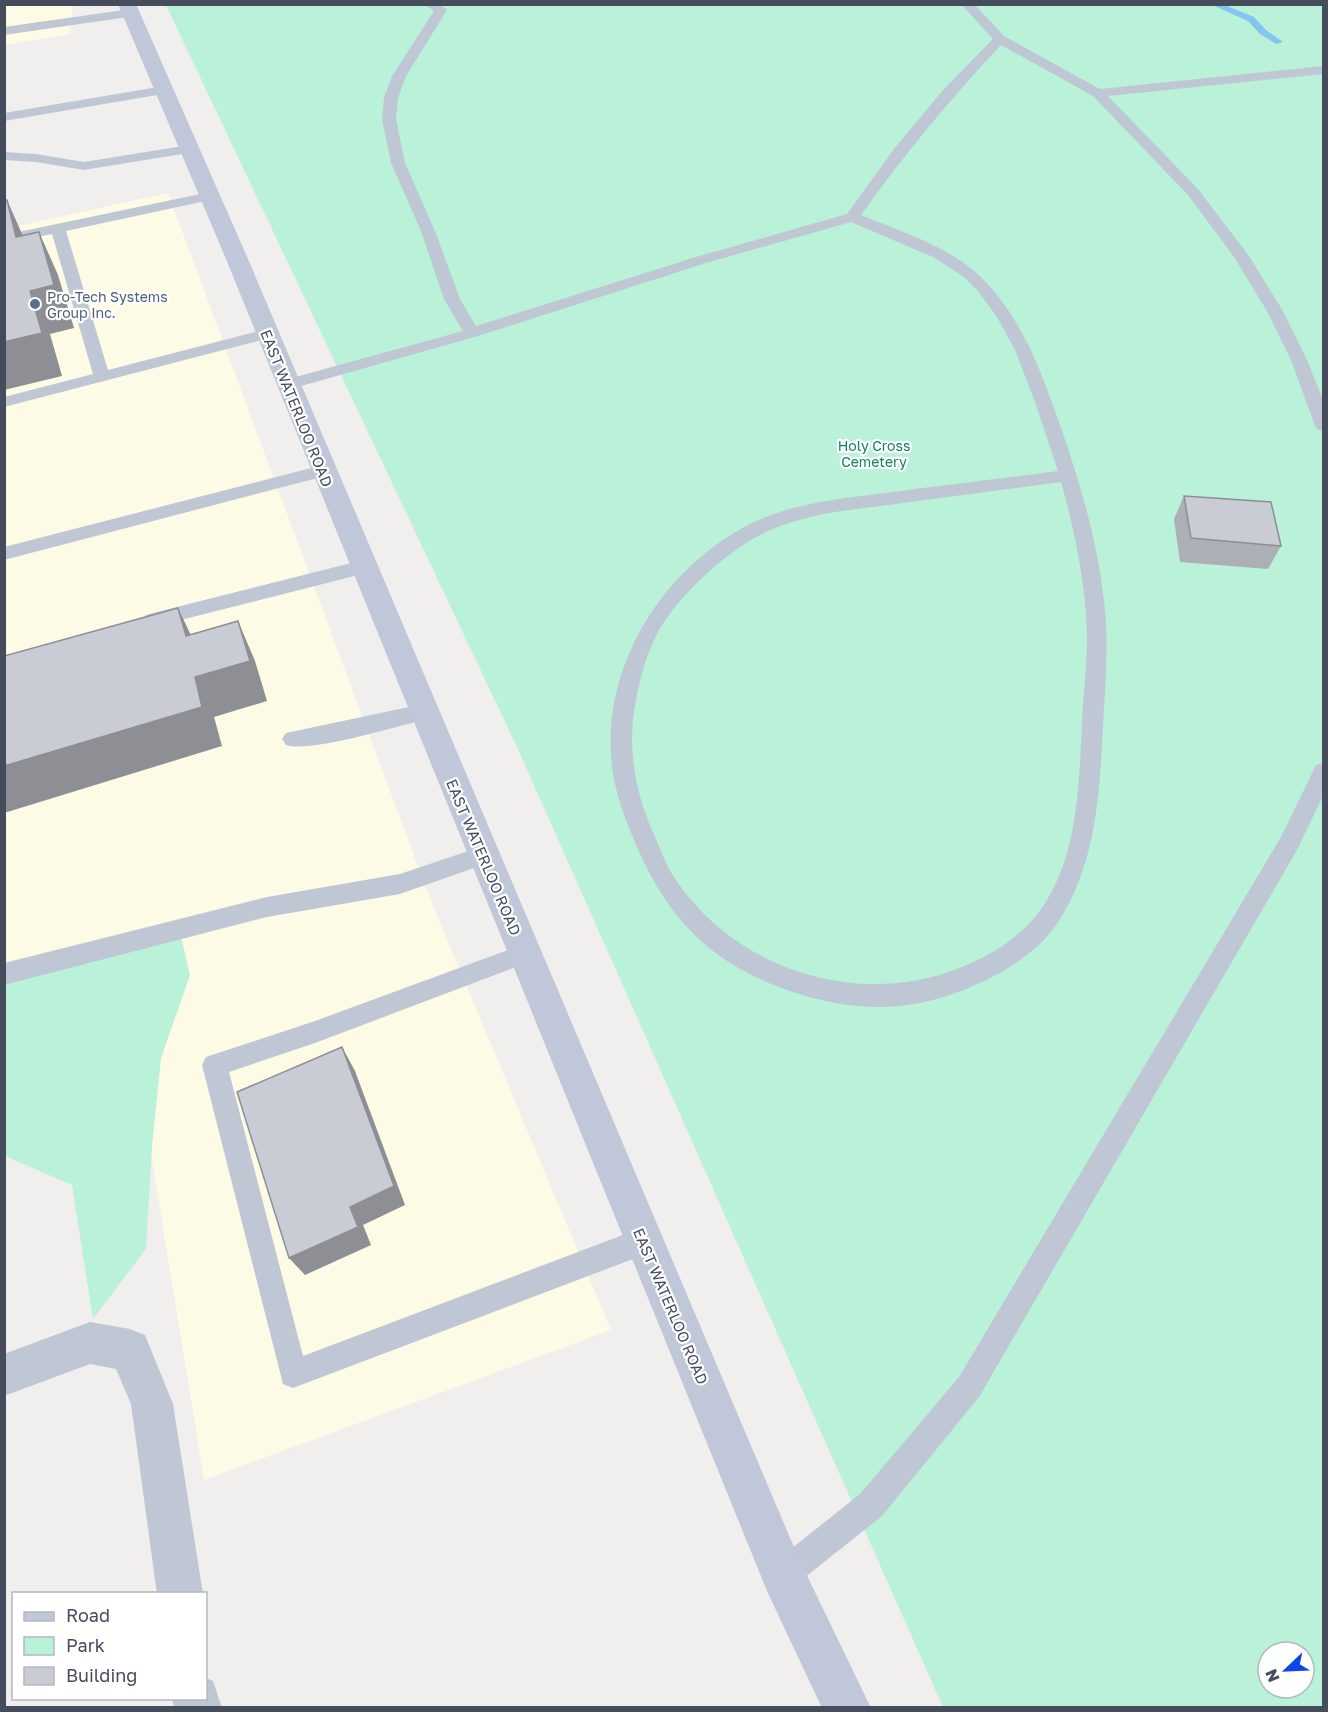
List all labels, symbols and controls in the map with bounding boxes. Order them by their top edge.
place label: Pro-Tech Systems Group Inc. [47,288,168,321]
marker: Pro-Tech Systems Group Inc. [28,297,42,311]
street label: EAST WATERLOO ROAD [257,327,337,489]
park label: Holy Cross Cemetery [838,437,910,470]
street label: EAST WATERLOO ROAD [443,776,525,938]
street label: EAST WATERLOO ROAD [630,1225,712,1387]
legend [12,1592,207,1700]
text: Road [66,1604,110,1626]
text: Park [66,1634,105,1656]
north arrow [1256,1640,1316,1700]
text: Building [66,1664,137,1686]
text: N [1261,1666,1284,1685]

